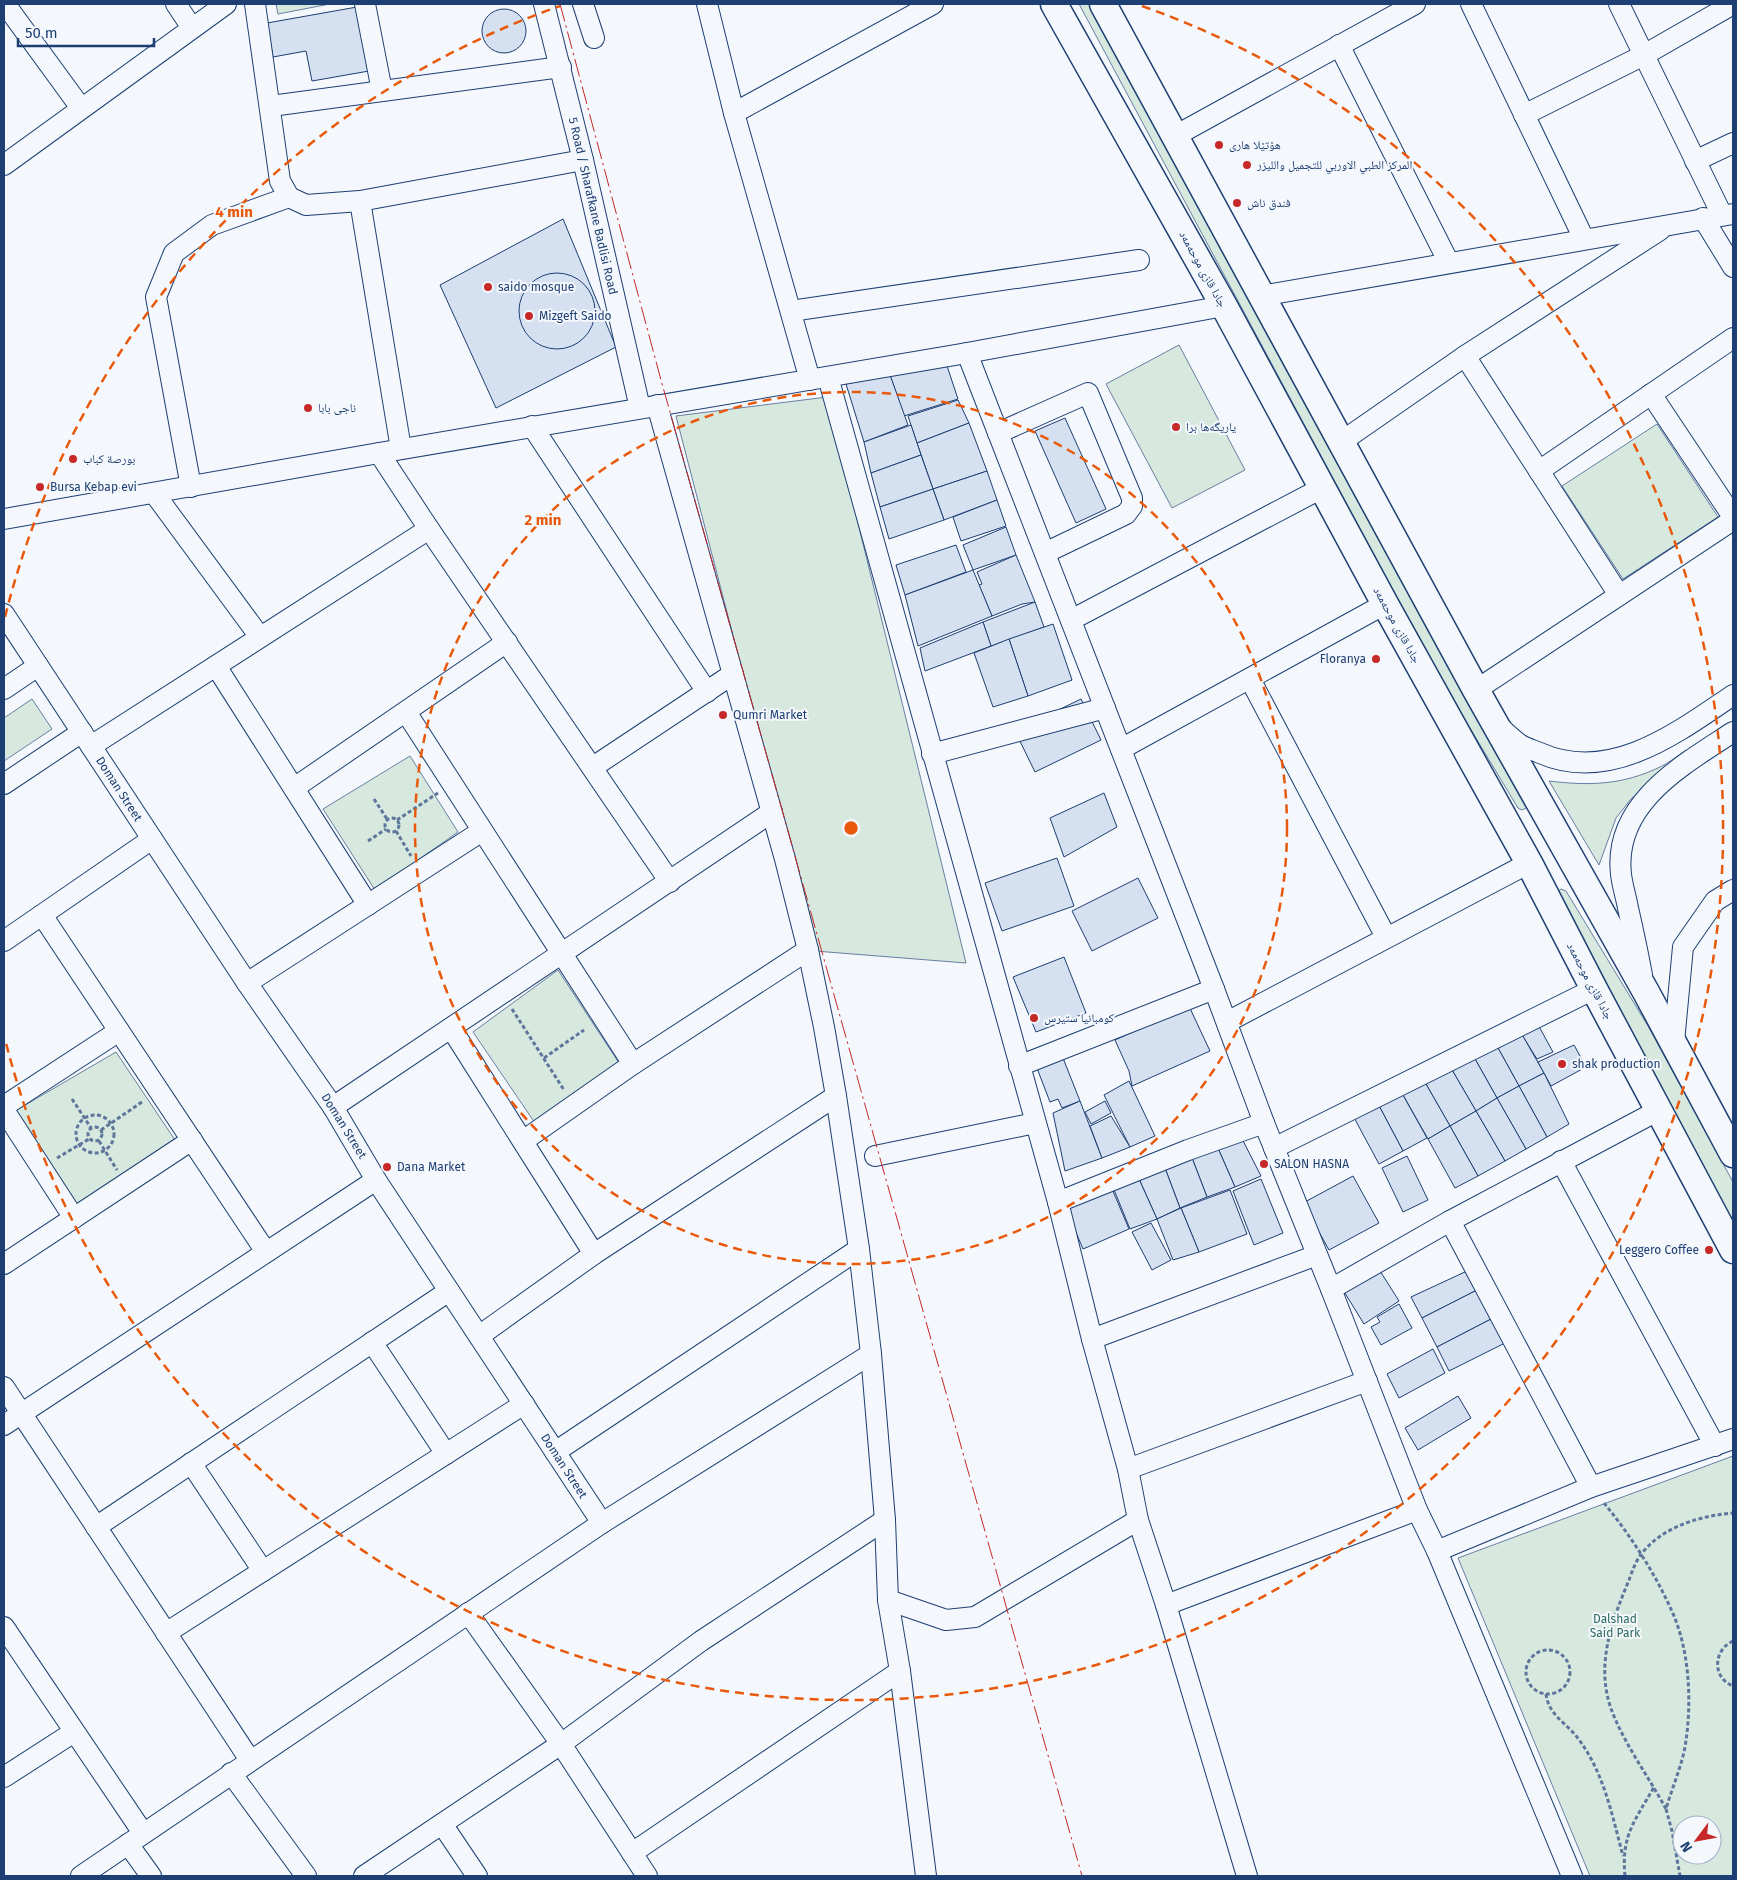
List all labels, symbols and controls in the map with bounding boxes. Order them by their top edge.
scale bar [18,15,154,47]
text: 50 m [25,24,58,42]
street label: 5 Road / Sharafkane Badlisi Road [566,116,620,296]
place label: هۆتێلا هاری [1229,138,1281,152]
marker: هۆتێلا هاری [1213,139,1225,151]
place label: المركز الطبي الاوربي للتجميل والليزر [1256,158,1412,175]
marker: المركز الطبي الاوربي للتجميل والليزر [1241,159,1253,171]
place label: فندق ناش [1247,196,1291,210]
marker: فندق ناش [1231,197,1243,209]
text: 4 min [215,203,253,221]
street label: جادا قازی موحەمەد [1176,228,1230,310]
place label: saido mosque [498,280,574,294]
marker: saido mosque [482,281,494,293]
place label: Mizgeft Saido [539,309,612,323]
marker: Mizgeft Saido [523,310,535,322]
place label: ناجى بابا [318,401,356,415]
marker: ناجى بابا [302,402,314,414]
place label: یاریگەها برا [1186,420,1236,434]
marker: یاریگەها برا [1170,421,1182,433]
place label: بورصة كباب [83,452,135,466]
marker: بورصة كباب [67,453,79,465]
place label: Bursa Kebap evi [50,480,137,494]
marker: Bursa Kebap evi [34,481,46,493]
text: 2 min [525,511,561,529]
street label: جادا قازی موحەمەد [1370,584,1424,666]
place label: Floranya [1320,652,1366,666]
marker: Floranya [1370,653,1382,665]
place label: Qumri Market [733,708,808,722]
marker: Qumri Market [717,709,729,721]
street label: Doman Street [93,754,145,825]
centre of rings [842,819,860,837]
street label: جادا قازی موحەمەد [1564,940,1616,1022]
place label: كومبانيا ستيرس [1044,1011,1114,1025]
marker: كومبانيا ستيرس [1028,1012,1040,1024]
place label: shak production [1572,1057,1661,1071]
marker: shak production [1556,1058,1568,1070]
street label: Doman Street [318,1091,370,1162]
place label: SALON HASNA [1274,1157,1349,1171]
marker: SALON HASNA [1258,1158,1270,1170]
place label: Dana Market [397,1160,466,1174]
marker: Dana Market [381,1161,393,1173]
place label: Leggero Coffee [1619,1243,1699,1257]
marker: Leggero Coffee [1703,1244,1715,1256]
street label: Doman Street [538,1431,590,1502]
park label: Dalshad Said Park [1590,1612,1641,1640]
north arrow [1672,1815,1722,1865]
text: N [1677,1838,1696,1855]

